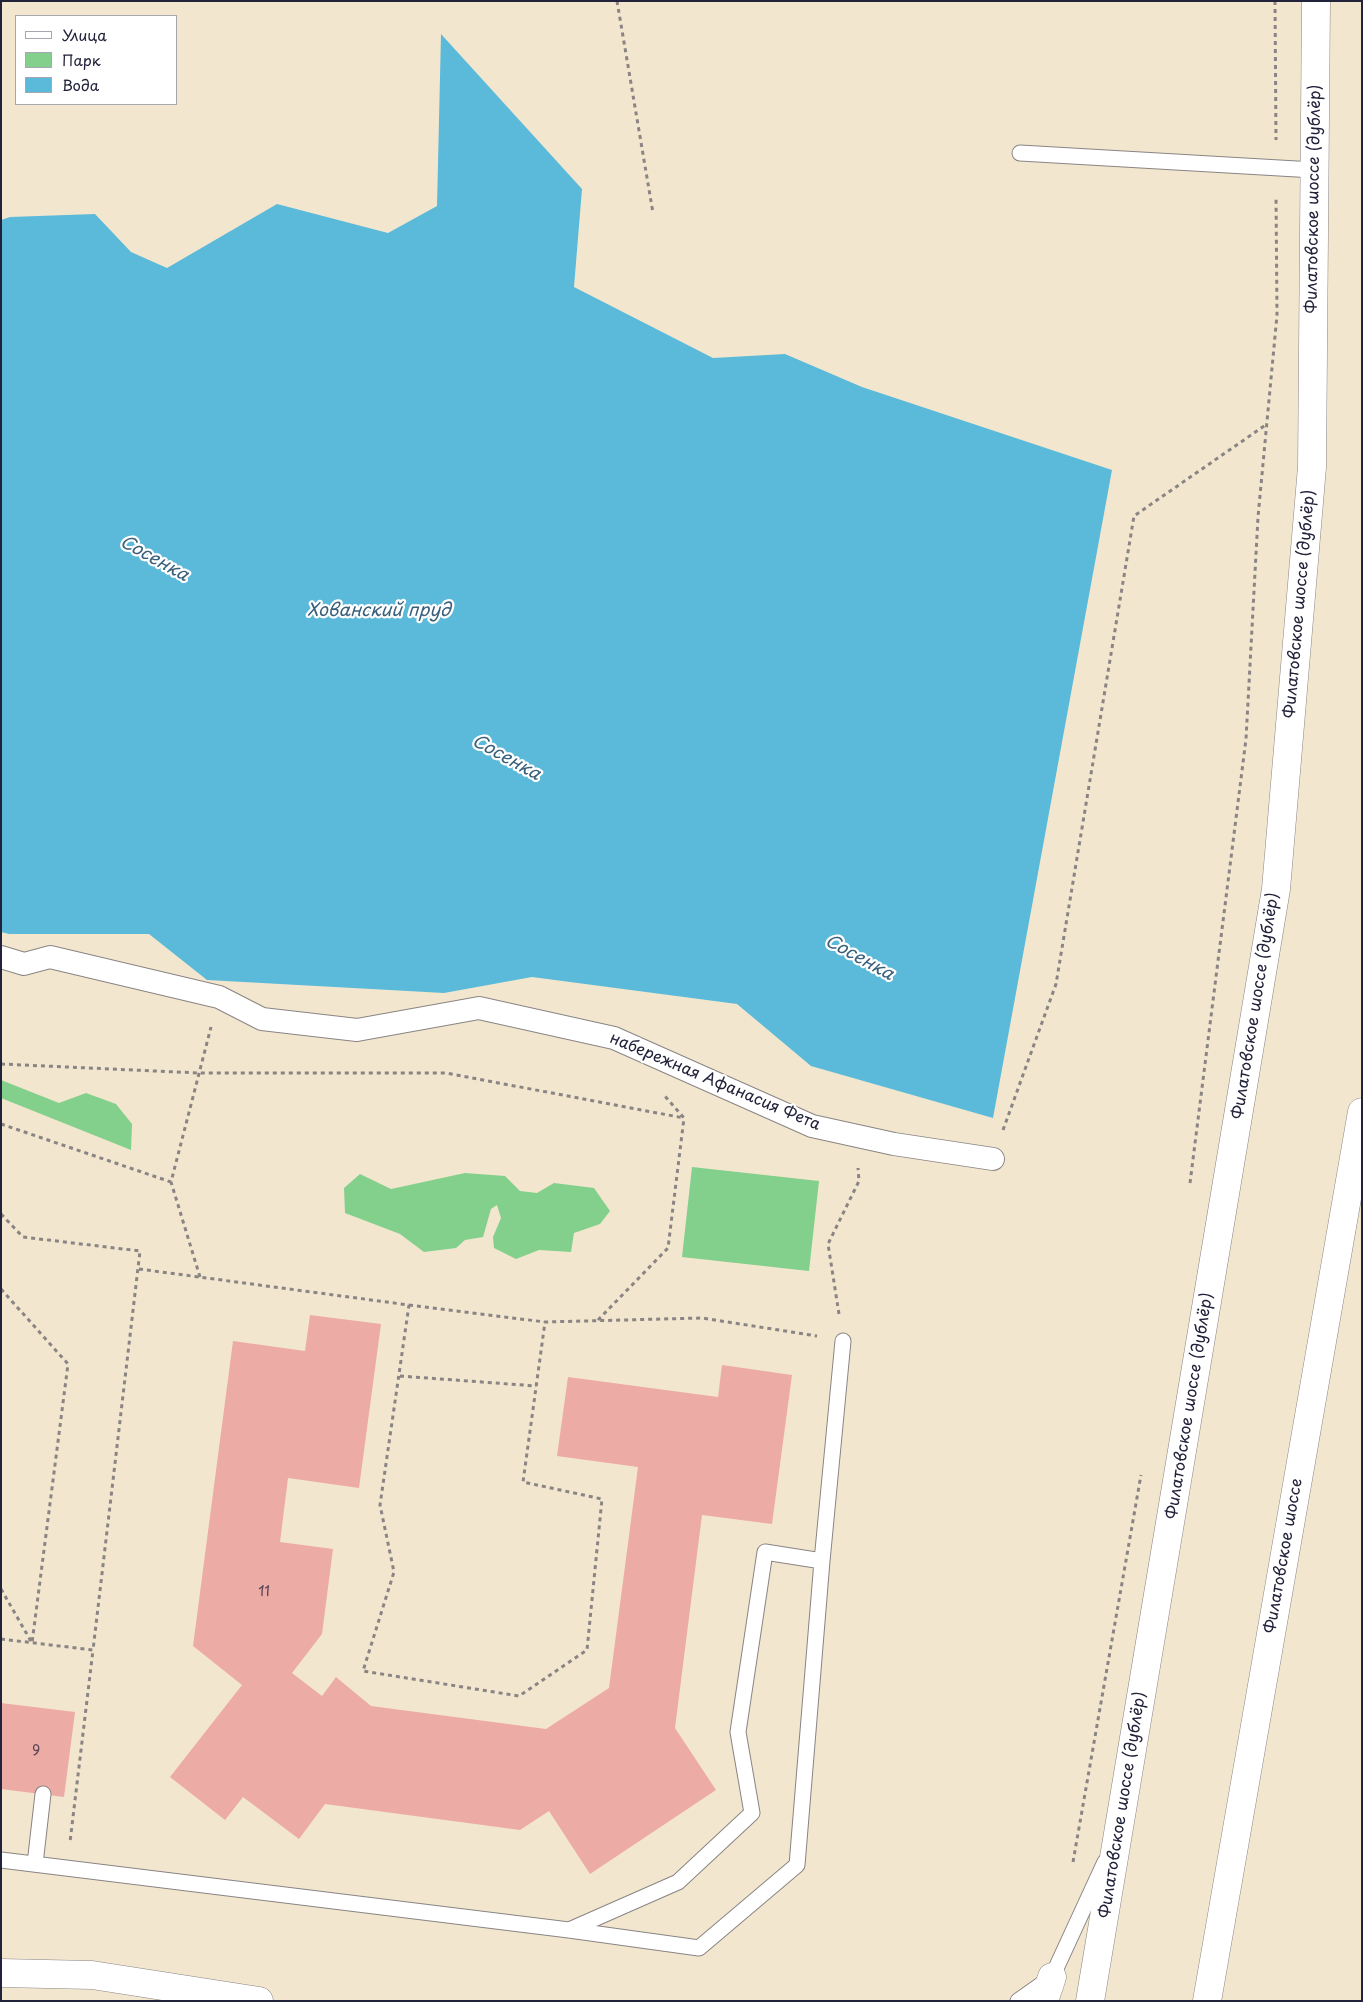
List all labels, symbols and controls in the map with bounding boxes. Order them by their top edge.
legend [15,15,178,105]
text: Улица [62,23,107,46]
text: Парк [62,48,101,71]
text: Вода [62,73,99,96]
street label: Филатовское шоссе (дублёр) [1302,84,1326,314]
street label: Филатовское шоссе (дублёр) [1280,489,1320,719]
water label: Сосенка [116,531,192,587]
water label: Хованский пруд [307,600,451,622]
water label: Сосенка [468,730,544,786]
street label: Филатовское шоссе (дублёр) [1229,891,1283,1121]
water label: Сосенка [821,930,897,986]
street label: набережная Афанасия Фета [607,1029,823,1135]
street label: Филатовское шоссе (дублёр) [1163,1291,1217,1521]
street label: Филатовское шоссе [1261,1477,1307,1635]
house number: 11 [258,1584,270,1600]
street label: Филатовское шоссе (дублёр) [1096,1690,1150,1920]
house number: 9 [32,1743,40,1759]

